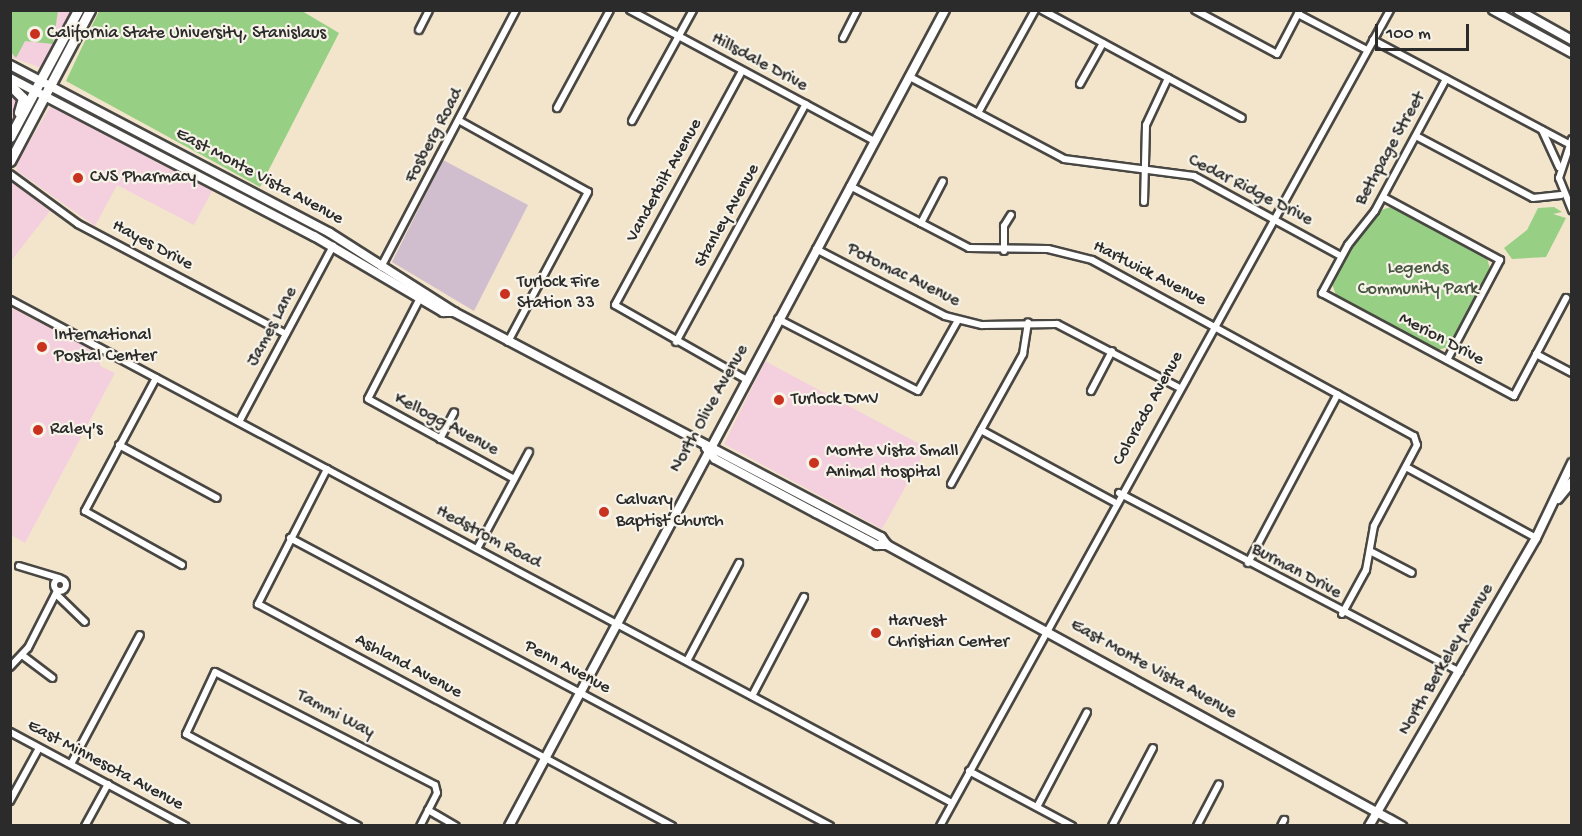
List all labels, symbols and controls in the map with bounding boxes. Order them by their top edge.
scale bar [1378,12,1472,50]
place label: California State University, Stanislaus [47,23,326,45]
text: 100 m [1386,24,1431,45]
marker: California State University, Stanislaus [28,27,42,41]
street label: Hillsdale Drive [707,29,811,97]
street label: Fosberg Road [401,85,469,187]
street label: Bethpage Street [1351,89,1431,209]
street label: Vanderbilt Avenue [622,115,708,247]
street label: East Monte Vista Avenue [171,124,347,230]
street label: Cedar Ridge Drive [1184,150,1316,232]
street label: Stanley Avenue [691,161,765,271]
place label: CVS Pharmacy [90,167,196,189]
marker: CVS Pharmacy [71,171,85,185]
street label: Hayes Drive [108,216,196,276]
street label: Hartwick Avenue [1089,236,1209,312]
street label: Potomac Avenue [843,239,963,313]
park label: Legends Community Park [1358,259,1478,302]
place label: Turlock Fire Station 33 [517,273,599,316]
street label: James Lane [243,284,303,370]
marker: Turlock Fire Station 33 [498,287,512,301]
street label: Merion Drive [1395,309,1487,371]
place label: International Postal Center [54,326,156,368]
marker: International Postal Center [35,340,49,354]
street label: North Olive Avenue [666,341,754,477]
street label: Colorado Avenue [1109,348,1189,470]
street label: Kellogg Avenue [390,388,502,462]
place label: Turlock DMV [791,389,879,411]
marker: Turlock DMV [772,393,786,407]
place label: Raley's [50,419,103,441]
marker: Raley's [31,423,45,437]
place label: Monte Vista Small Animal Hospital [826,442,958,484]
marker: Monte Vista Small Animal Hospital [807,456,821,470]
place label: Calvary Baptist Church [616,491,724,534]
street label: Hedstrom Road [432,501,544,575]
marker: Calvary Baptist Church [597,505,611,519]
street label: Burman Drive [1247,539,1345,605]
street label: North Berkeley Avenue [1395,580,1499,740]
place label: Harvest Christian Center [888,612,1009,654]
street label: East Monte Vista Avenue [1066,615,1240,725]
marker: Harvest Christian Center [869,626,883,640]
street label: Ashland Avenue [351,630,465,704]
street label: Penn Avenue [520,636,614,700]
street label: Tammi Way [292,686,378,744]
street label: East Minnesota Avenue [23,716,187,816]

